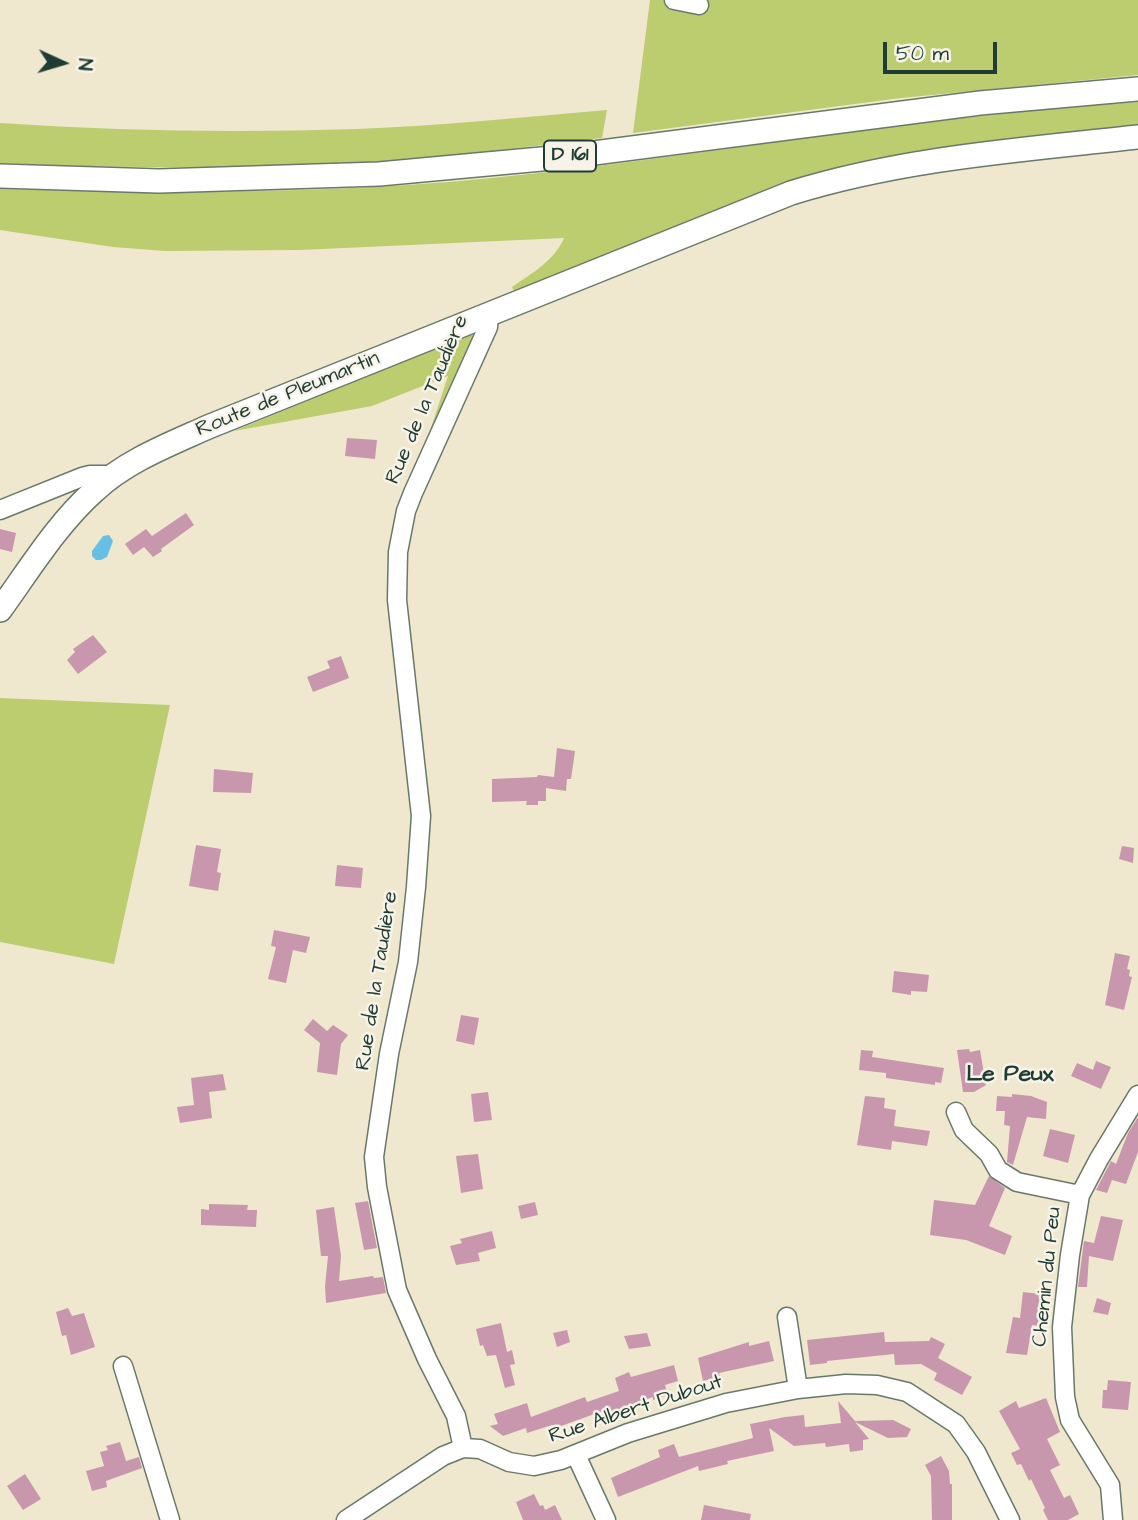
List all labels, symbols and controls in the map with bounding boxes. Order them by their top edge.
north arrow [28,28,98,98]
scale bar [886,28,1000,72]
text: 50 m [896,39,949,68]
text: N [71,58,98,71]
road number: D 161 [544,140,596,172]
street label: Rue de la Taudière [381,312,475,488]
street label: Route de Pleumartin [193,347,383,443]
street label: Rue de la Taudière [351,890,405,1072]
district label: Le Peux [966,1061,1054,1089]
street label: Chemin du Peu [1028,1206,1068,1348]
street label: Rue Albert Dubout [546,1370,726,1450]

